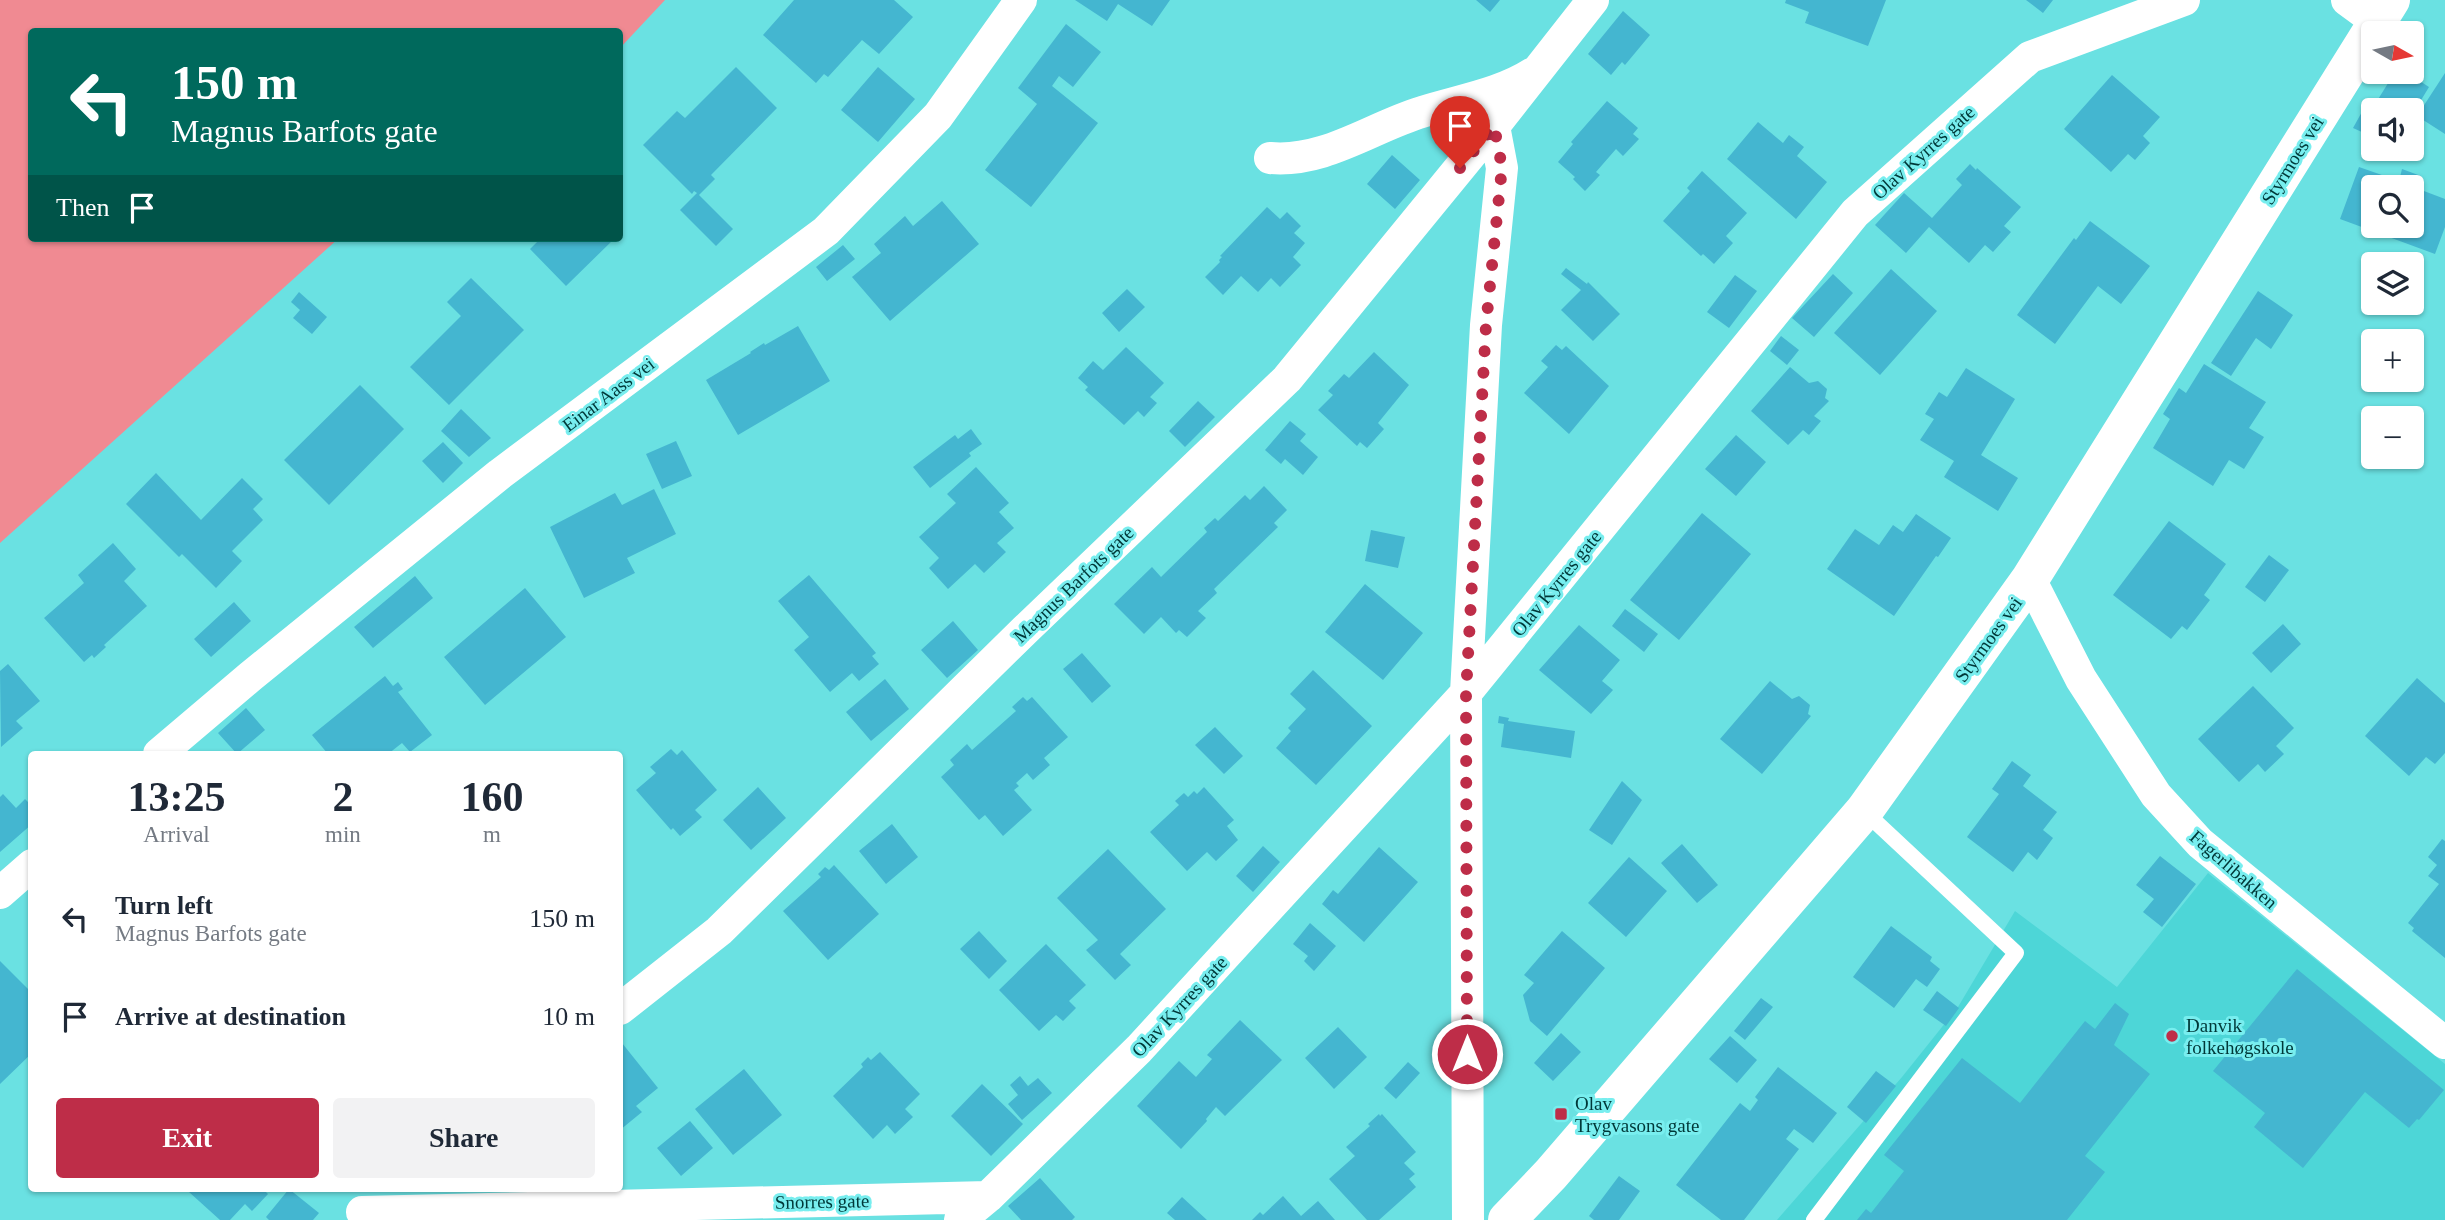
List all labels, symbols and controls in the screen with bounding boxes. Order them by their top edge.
north arrow [2361,21,2424,84]
map controls [2361,21,2424,469]
text: 150 m [171,55,298,110]
icon: left [56,56,147,147]
pin [1430,96,1490,168]
button: sound [2361,98,2424,161]
street label: Olav Kyrres gate [1868,101,1979,204]
icon: arrive [1441,107,1479,145]
street label: Styrmoes vei [2257,112,2328,208]
text: Magnus Barfots gate [171,113,438,149]
button: search [2361,175,2424,238]
icon: arrive [123,189,161,227]
text: Then [56,193,109,222]
button: layers [2361,252,2424,315]
button: + [2361,329,2424,392]
street label: Einar Aass vei [558,353,658,436]
button: − [2361,406,2424,469]
street label: Magnus Barfots gate [1009,522,1138,647]
street label: Olav Kyrres gate [1507,526,1605,640]
street label: Styrmoes vei [1951,593,2026,686]
text: 13:25 [128,774,226,820]
text: 2 [332,774,353,820]
text: 160 [460,774,523,820]
text: Arrival [143,822,210,847]
text: min [325,822,361,847]
text: m [483,822,501,847]
street label: Fagerlibakken [2186,826,2282,913]
text: Turn left [115,891,213,920]
icon: left [56,900,94,938]
text: 150 m [529,904,595,933]
text: Magnus Barfots gate [115,921,307,946]
street label: Olav Kyrres gate [1127,952,1231,1061]
icon: arrive [56,998,94,1036]
text: Arrive at destination [115,1002,346,1031]
text: 10 m [542,1002,595,1031]
place label: Danvik folkehøgskole [2186,1015,2294,1058]
position arrow [1430,1017,1504,1091]
marker: Danvik folkehøgskole [2164,1028,2180,1044]
place label: Olav Trygvasons gate [1575,1093,1699,1136]
button: Exit [56,1098,319,1178]
button: Share [333,1098,595,1178]
marker: Olav Trygvasons gate [1553,1106,1569,1122]
street label: Snorres gate [775,1190,869,1213]

